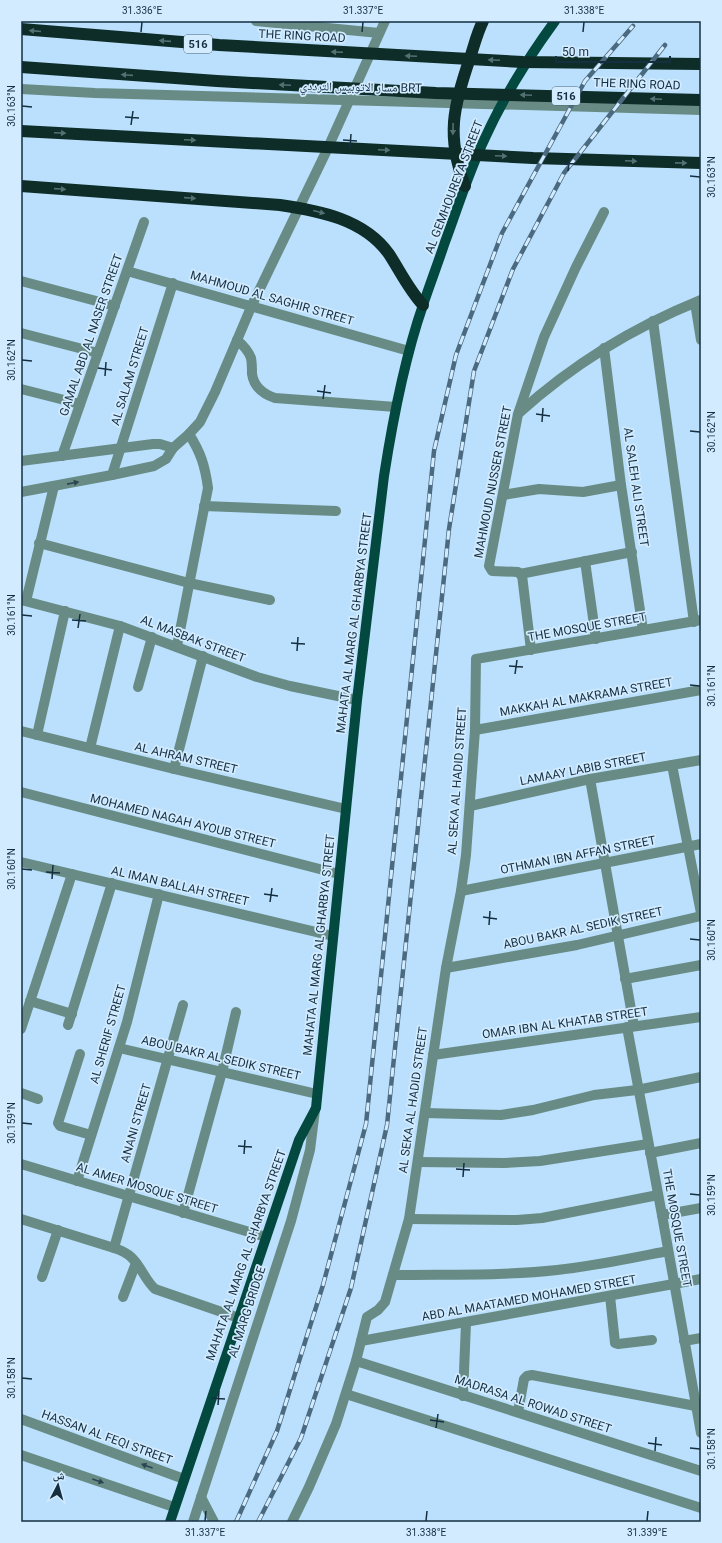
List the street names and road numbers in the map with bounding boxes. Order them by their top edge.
street label: THE RING ROAD [258,27,346,45]
road number: 516 [184,35,212,53]
street label: THE RING ROAD [593,75,681,93]
street label: مسار الاتوبيس الترددي BRT [300,79,422,98]
road number: 516 [552,87,580,105]
street label: AL GEMHOUREYA STREET [422,118,486,256]
street label: GAMAL ABD AL NASER STREET [57,252,125,418]
street label: MAHMOUD AL SAGHIR STREET [189,268,355,328]
street label: AL SALAM STREET [108,325,152,427]
street label: MAHMOUD NUSSER STREET [471,405,515,559]
street label: AL SALEH ALI STREET [621,427,651,547]
street label: MAHATA AL MARG AL GHARBYA STREET [333,512,375,734]
street label: THE MOSQUE STREET [527,610,647,644]
street label: AL MASBAK STREET [139,613,247,665]
street label: MAKKAH AL MAKRAMA STREET [498,675,674,719]
street label: AL SEKA AL HADID STREET [445,707,469,855]
street label: AL AHRAM STREET [133,739,239,777]
street label: LAMAAY LABIB STREET [519,750,647,788]
street label: MOHAMED NAGAH AYOUB STREET [89,791,277,851]
street label: OTHMAN IBN AFFAN STREET [499,833,657,877]
street label: MAHATA AL MARG AL GHARBYA STREET [300,834,338,1056]
street label: AL IMAN BALLAH STREET [110,863,250,909]
street label: ABOU BAKR AL SEDIK STREET [502,904,664,952]
street label: AL SHERIF STREET [87,983,129,1085]
street label: OMAR IBN AL KHATAB STREET [481,1004,649,1042]
street label: AL SEKA AL HADID STREET [396,1026,430,1174]
street label: ABOU BAKR AL SEDIK STREET [140,1033,302,1083]
street label: ANANI STREET [118,1082,154,1164]
street label: MAHATA AL MARG AL GHARBYA STREET [203,1148,289,1362]
street label: AL AMER MOSQUE STREET [75,1160,219,1216]
street label: THE MOSQUE STREET [660,1168,694,1288]
street label: AL MARG BRIDGE [226,1264,268,1359]
street label: ABD AL MAATAMED MOHAMED STREET [421,1272,637,1324]
street label: MADRASA AL ROWAD STREET [453,1372,613,1436]
street label: HASSAN AL FEQI STREET [40,1407,174,1467]

